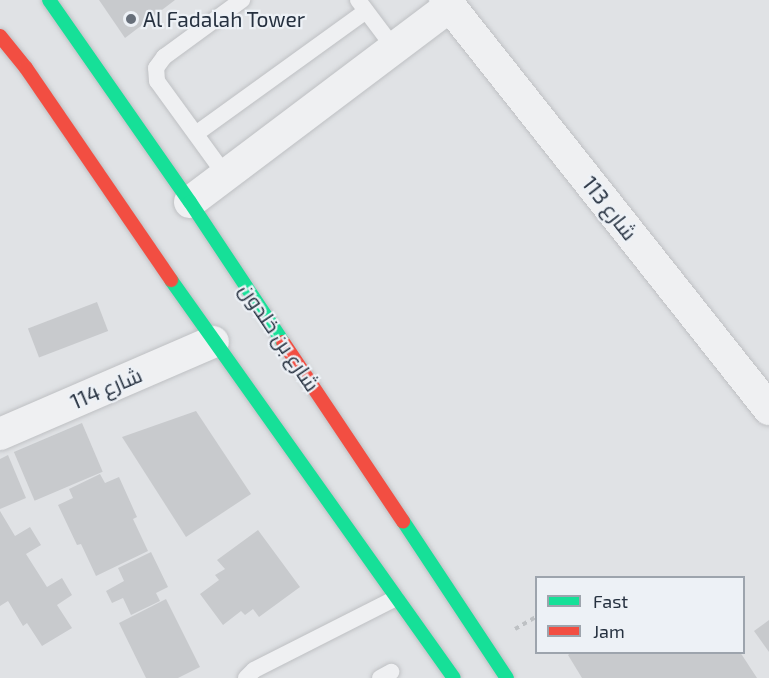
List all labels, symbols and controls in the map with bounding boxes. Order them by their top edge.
place label: Al Fadalah Tower [143,6,306,32]
marker: Al Fadalah Tower [124,12,138,26]
street label: شارع 113 [577,171,643,245]
street label: شارع بن خلدون [235,278,325,396]
street label: شارع 114 [67,362,145,414]
legend [535,576,745,654]
text: Fast [593,590,628,612]
text: Jam [593,620,625,642]

